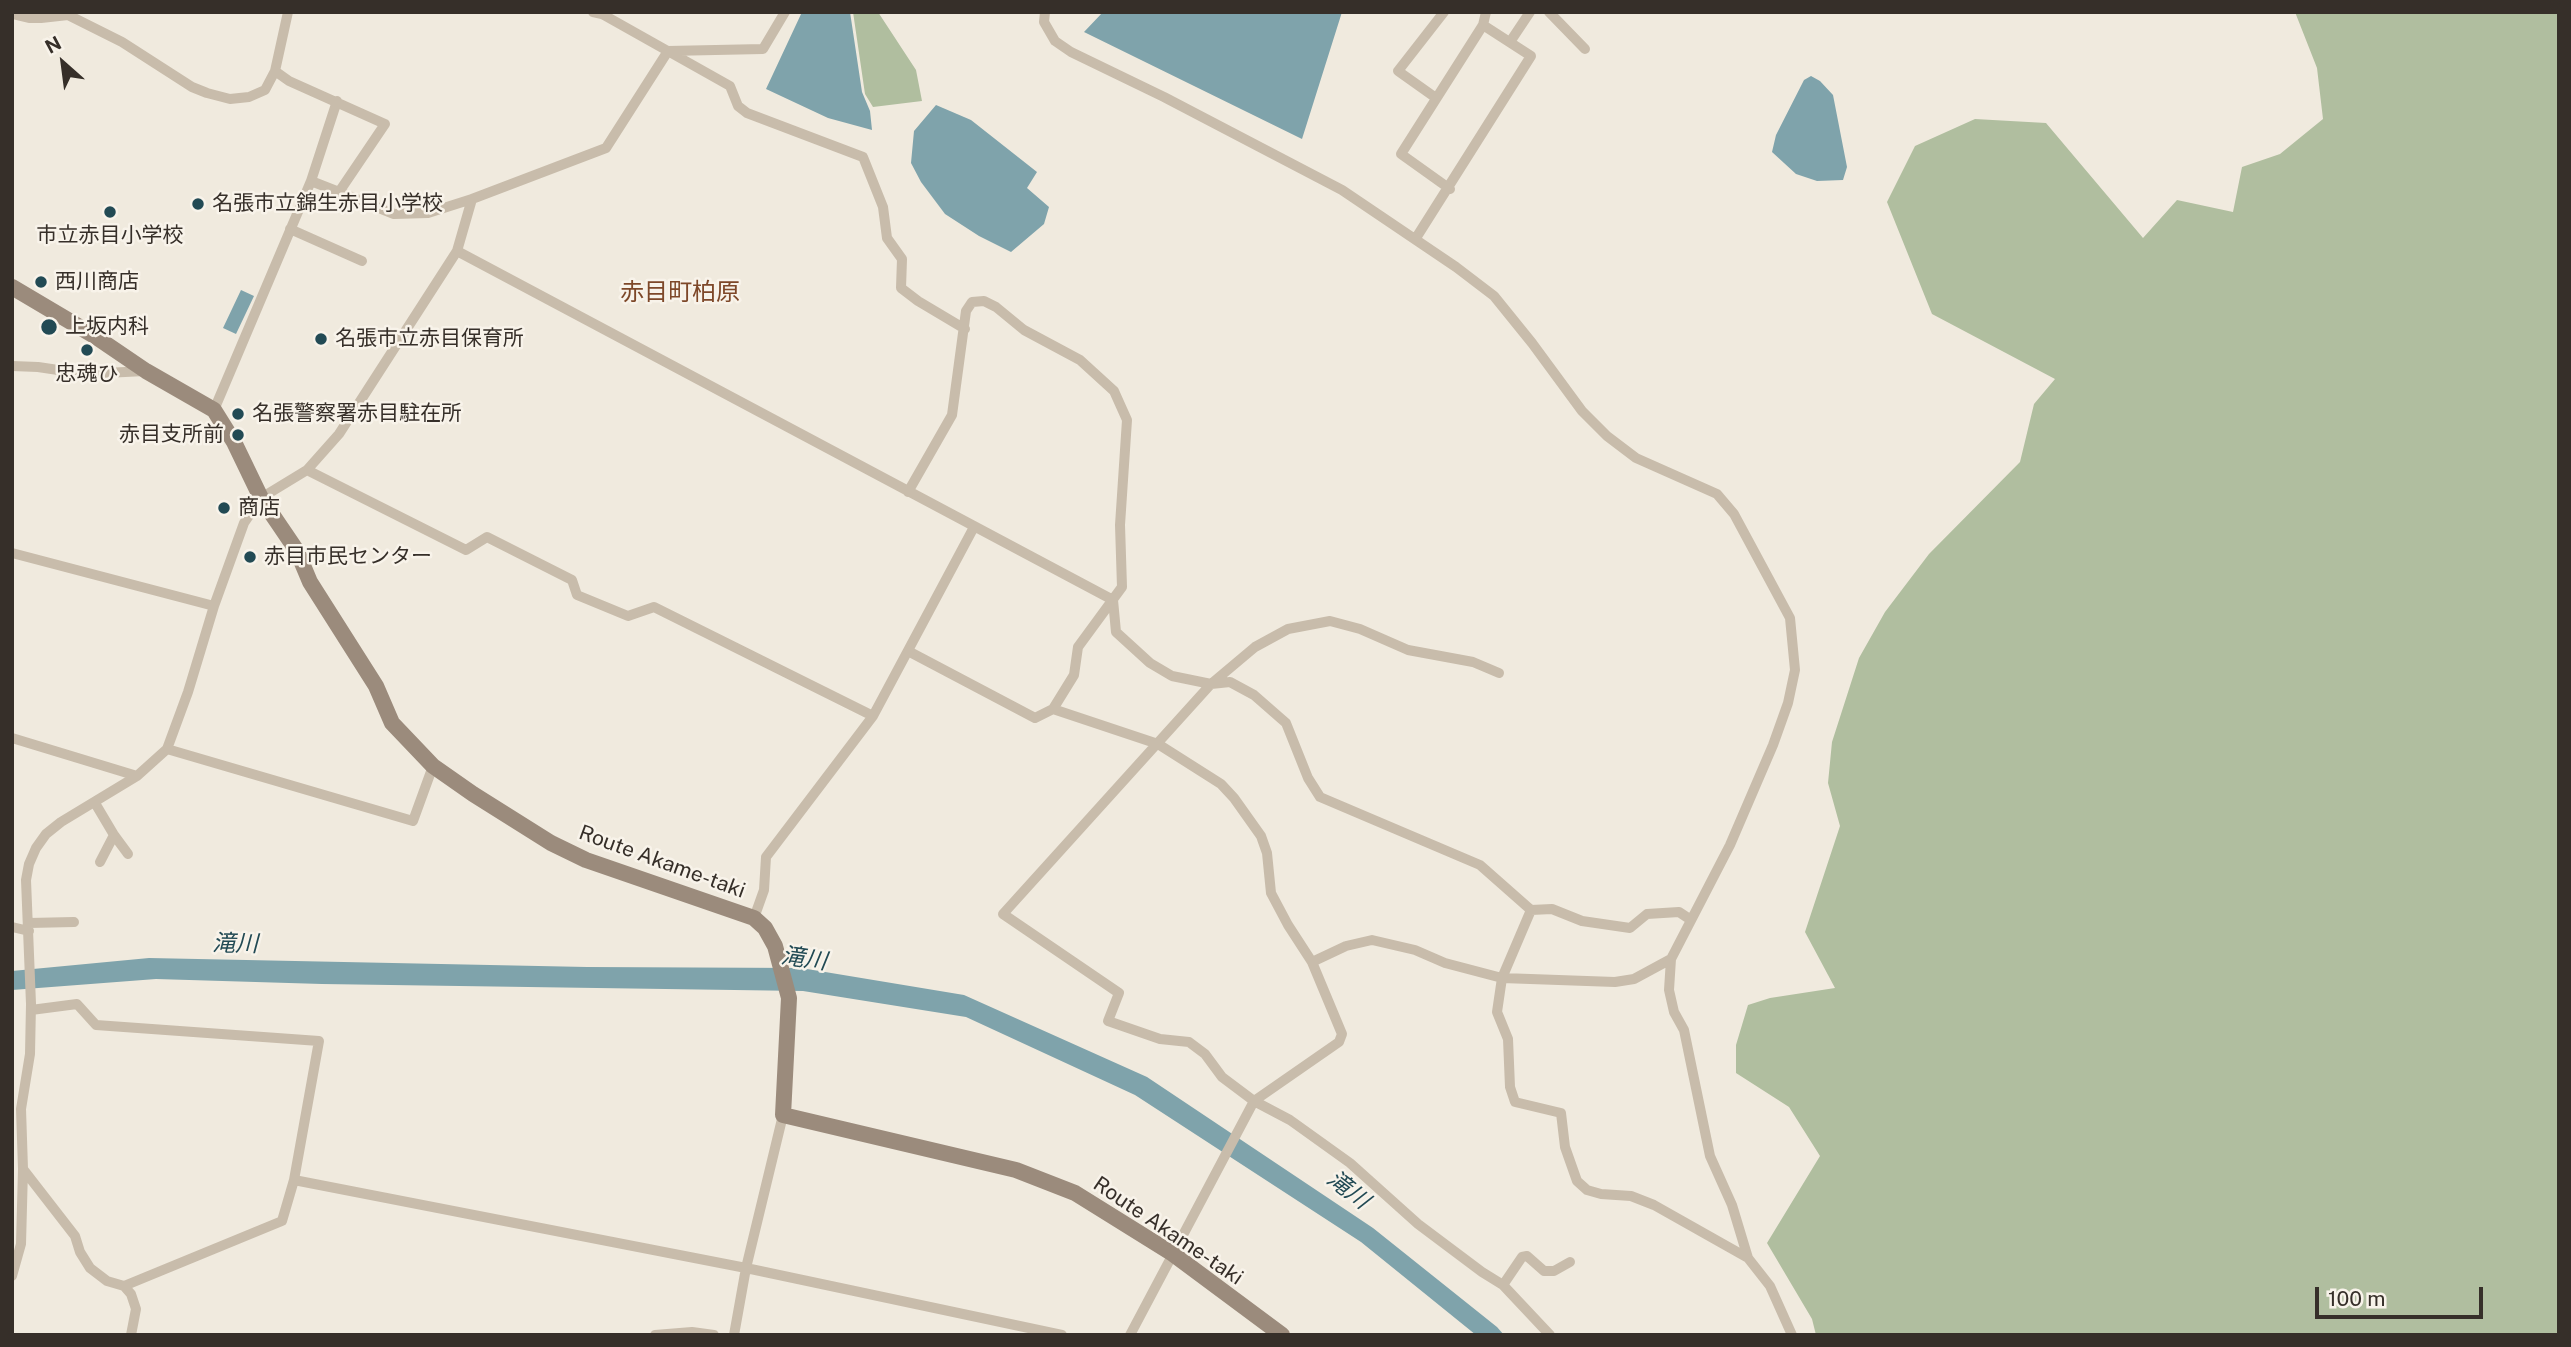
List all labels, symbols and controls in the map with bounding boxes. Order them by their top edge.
north arrow [28,28,98,98]
text: N [41,31,65,58]
place label: 名張市立錦生赤目小学校 [212,191,443,217]
marker: 名張市立錦生赤目小学校 [190,196,206,212]
marker: 市立赤目小学校 [102,204,118,220]
place label: 市立赤目小学校 [37,223,183,249]
place label: 西川商店 [55,269,139,295]
marker: 西川商店 [33,274,49,290]
district label: 赤目町柏原 [620,279,740,307]
place label: 上坂内科 [65,314,149,340]
marker: 上坂内科 [39,317,59,337]
place label: 名張市立赤目保育所 [335,326,524,352]
marker: 名張市立赤目保育所 [313,331,329,347]
marker: 忠魂ひ [79,342,95,358]
place label: 忠魂ひ [56,361,118,387]
place label: 名張警察署赤目駐在所 [252,401,462,427]
marker: 名張警察署赤目駐在所 [230,406,246,422]
place label: 赤目支所前 [119,422,224,448]
marker: 赤目支所前 [230,427,246,443]
place label: 商店 [238,495,280,521]
marker: 商店 [216,500,232,516]
place label: 赤目市民センター [264,544,432,570]
marker: 赤目市民センター [242,549,258,565]
street label: Route Akame-taki [575,820,749,904]
water label: 滝川 [212,930,258,958]
water label: 滝川 [779,942,829,976]
water label: 滝川 [1321,1165,1375,1215]
street label: Route Akame-taki [1088,1172,1248,1290]
scale bar [2319,1274,2487,1318]
text: 100 m [2328,1286,2385,1311]

